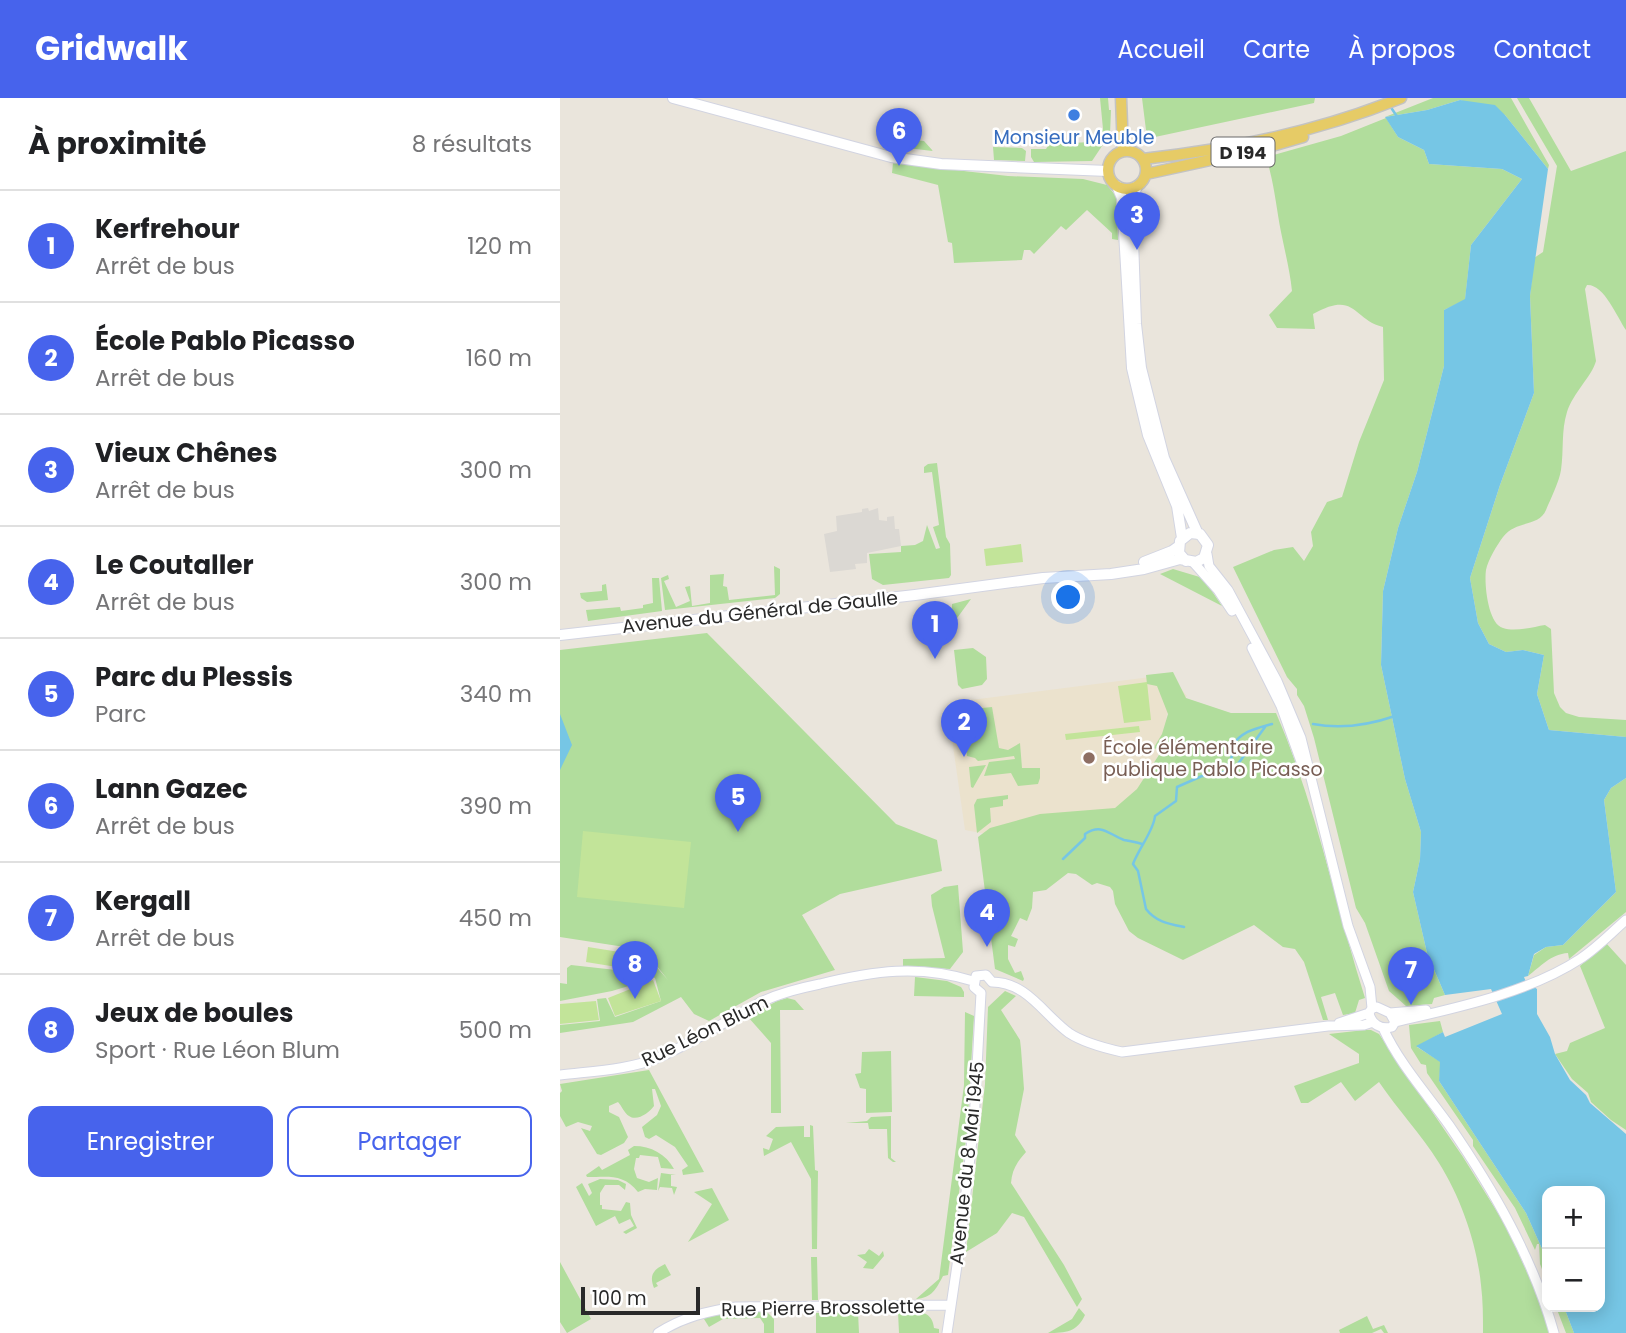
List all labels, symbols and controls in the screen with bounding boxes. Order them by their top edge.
text: Gridwalk [35,25,188,72]
text: Accueil [1118,33,1205,66]
text: Carte [1243,33,1310,66]
text: À propos [1348,33,1455,66]
text: Contact [1493,33,1591,66]
marker: Monsieur Meuble [1066,107,1082,123]
pin: 6 [876,108,922,166]
text: À proximité [28,122,207,165]
place label: Monsieur Meuble [994,124,1154,151]
text: 8 résultats [412,128,532,160]
road number: D 194 [1212,138,1274,166]
pin: 3 [1114,192,1160,250]
text: Kerfrehour [95,211,240,247]
text: 1 [47,230,55,262]
text: 120 m [467,230,532,262]
text: Arrêt de bus [95,250,235,282]
text: École Pablo Picasso [95,323,355,359]
text: 2 [44,342,58,374]
text: 160 m [466,342,532,374]
text: Arrêt de bus [95,362,235,394]
text: Vieux Chênes [95,435,277,471]
text: 3 [44,454,58,486]
text: 300 m [460,454,532,486]
text: Arrêt de bus [95,474,235,506]
text: Le Coutaller [95,547,254,583]
text: 4 [43,566,59,598]
text: 300 m [460,566,532,598]
your location [1051,580,1085,614]
street label: Avenue du Général de Gaulle [621,584,899,640]
text: Arrêt de bus [95,586,235,618]
pin: 1 [912,601,958,659]
text: Parc du Plessis [95,659,293,695]
text: 5 [44,678,58,710]
text: 340 m [460,678,532,710]
text: Parc [95,698,146,730]
pin: 2 [941,699,987,757]
place label: École élémentaire publique Pablo Picasso [1103,734,1323,783]
marker: École élémentaire publique Pablo Picasso [1081,750,1097,766]
text: Lann Gazec [95,771,248,807]
pin: 5 [715,774,761,832]
text: 6 [44,790,58,822]
text: 390 m [460,790,532,822]
text: Arrêt de bus [95,810,235,842]
text: Kergall [95,883,191,919]
pin: 4 [964,889,1010,947]
text: 7 [45,902,57,934]
text: 450 m [459,902,532,934]
text: Arrêt de bus [95,922,235,954]
pin: 8 [612,941,658,999]
pin: 7 [1388,947,1434,1005]
street label: Rue Léon Blum [637,989,773,1073]
text: Jeux de boules [95,995,293,1031]
text: 8 [44,1014,58,1046]
text: 500 m [459,1014,532,1046]
text: Sport · Rue Léon Blum [95,1034,340,1066]
street label: Avenue du 8 Mai 1945 [943,1060,991,1266]
button: Enregistrer [28,1106,273,1177]
button: Partager [287,1106,532,1177]
map controls [1542,1186,1605,1312]
button: + [1542,1186,1605,1249]
button: − [1542,1249,1605,1312]
scale bar [581,1284,700,1316]
text: 100 m [592,1285,647,1312]
street label: Rue Pierre Brossolette [721,1293,925,1323]

